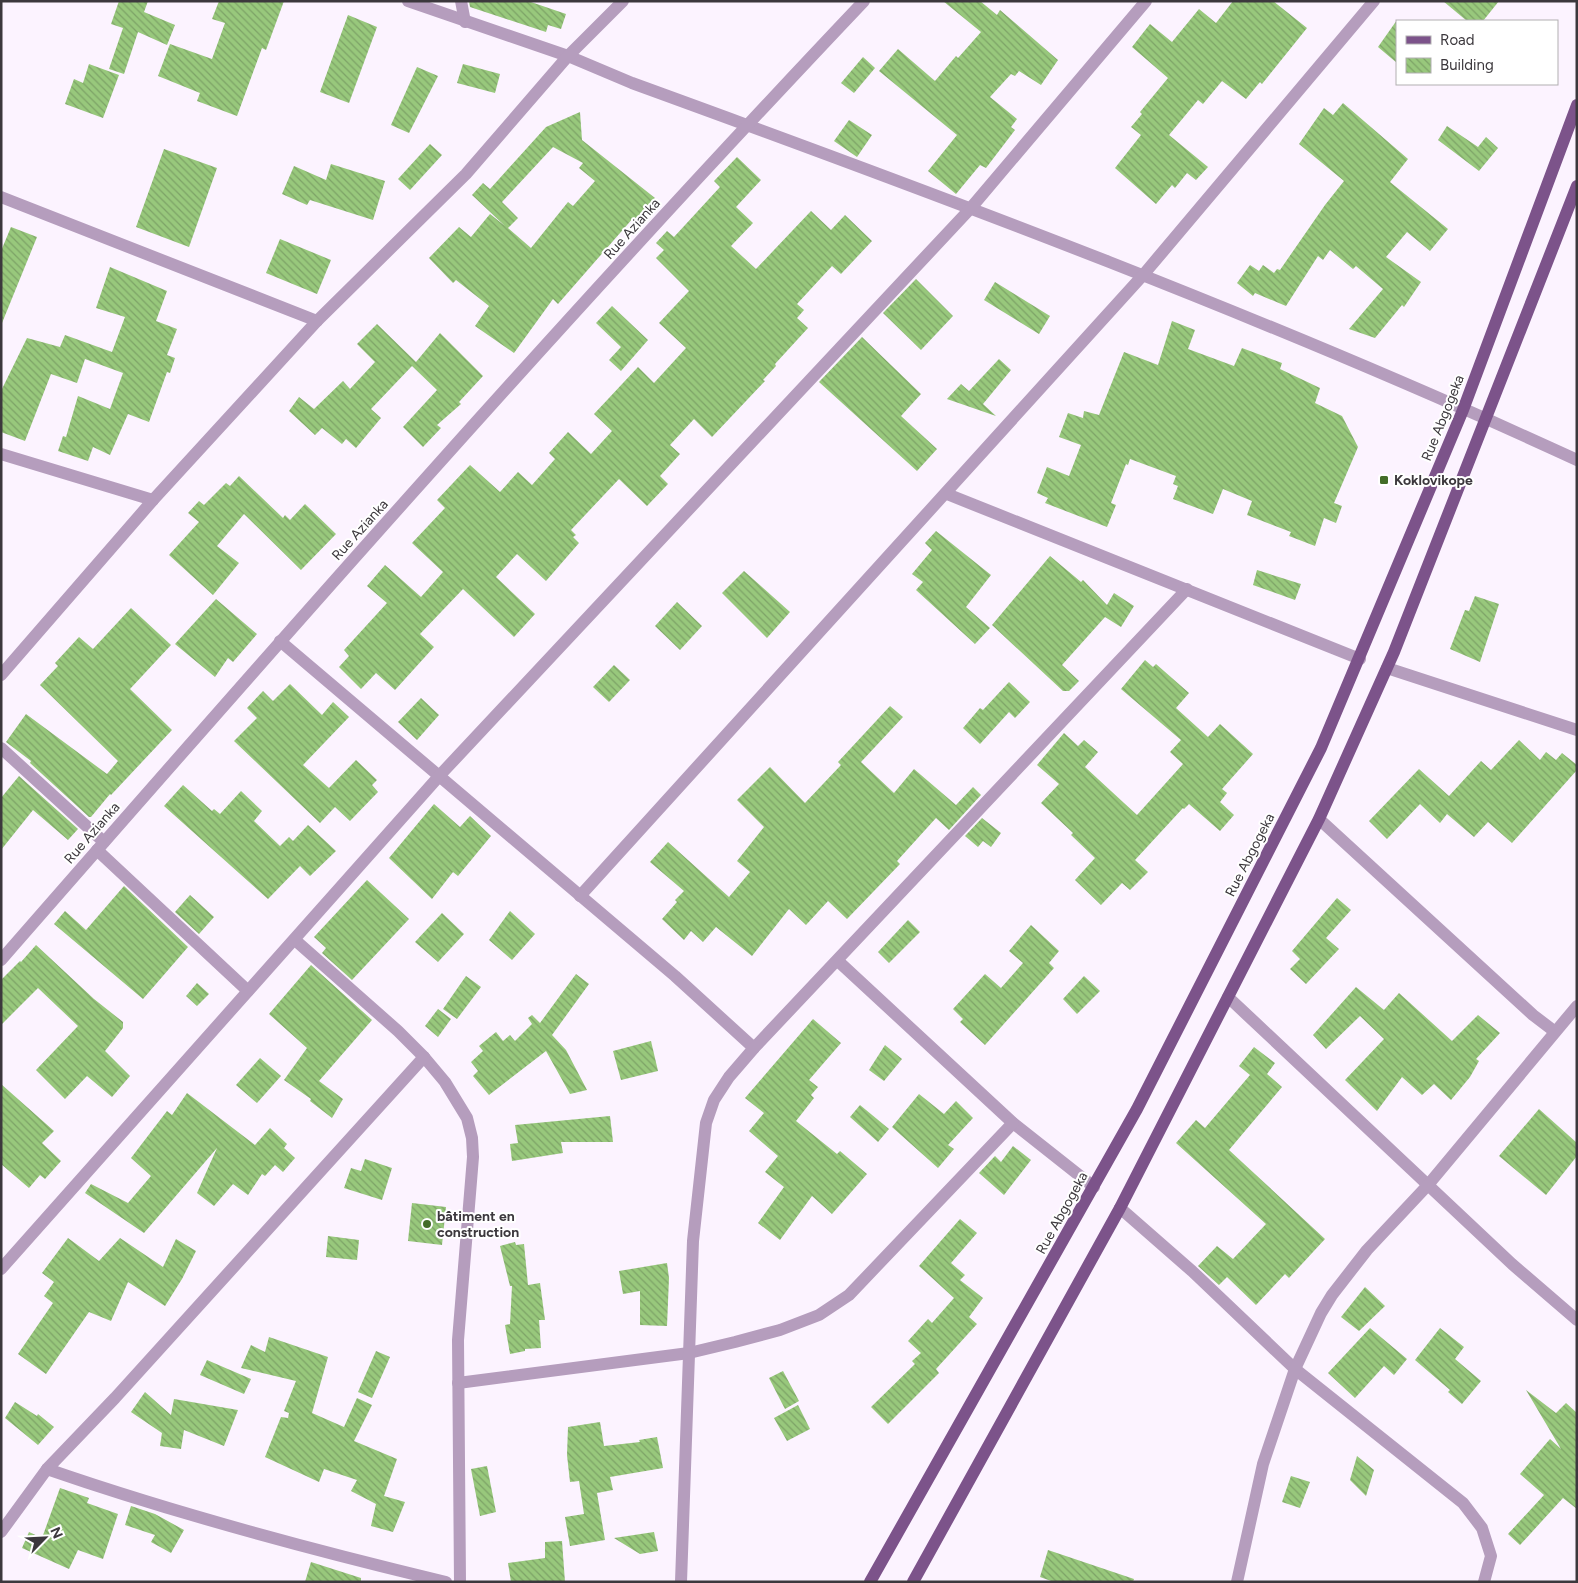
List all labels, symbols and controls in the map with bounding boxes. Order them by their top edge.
legend [1396,20,1558,85]
text: Road [1440,31,1475,49]
text: Building [1440,56,1494,74]
street label: Rue Azianka [600,195,664,263]
street label: Rue Abgogeka [1418,372,1468,464]
place label: Koklovikope [1394,472,1473,489]
marker: Koklovikope [1378,474,1390,486]
street label: Rue Azianka [328,496,392,564]
street label: Rue Azianka [61,799,123,867]
street label: Rue Abgogeka [1222,810,1278,900]
street label: Rue Abgogeka [1032,1169,1092,1257]
place label: bâtiment en construction [437,1208,519,1241]
marker: bâtiment en construction [421,1218,433,1230]
north arrow [20,1513,70,1563]
text: N [46,1525,66,1541]

